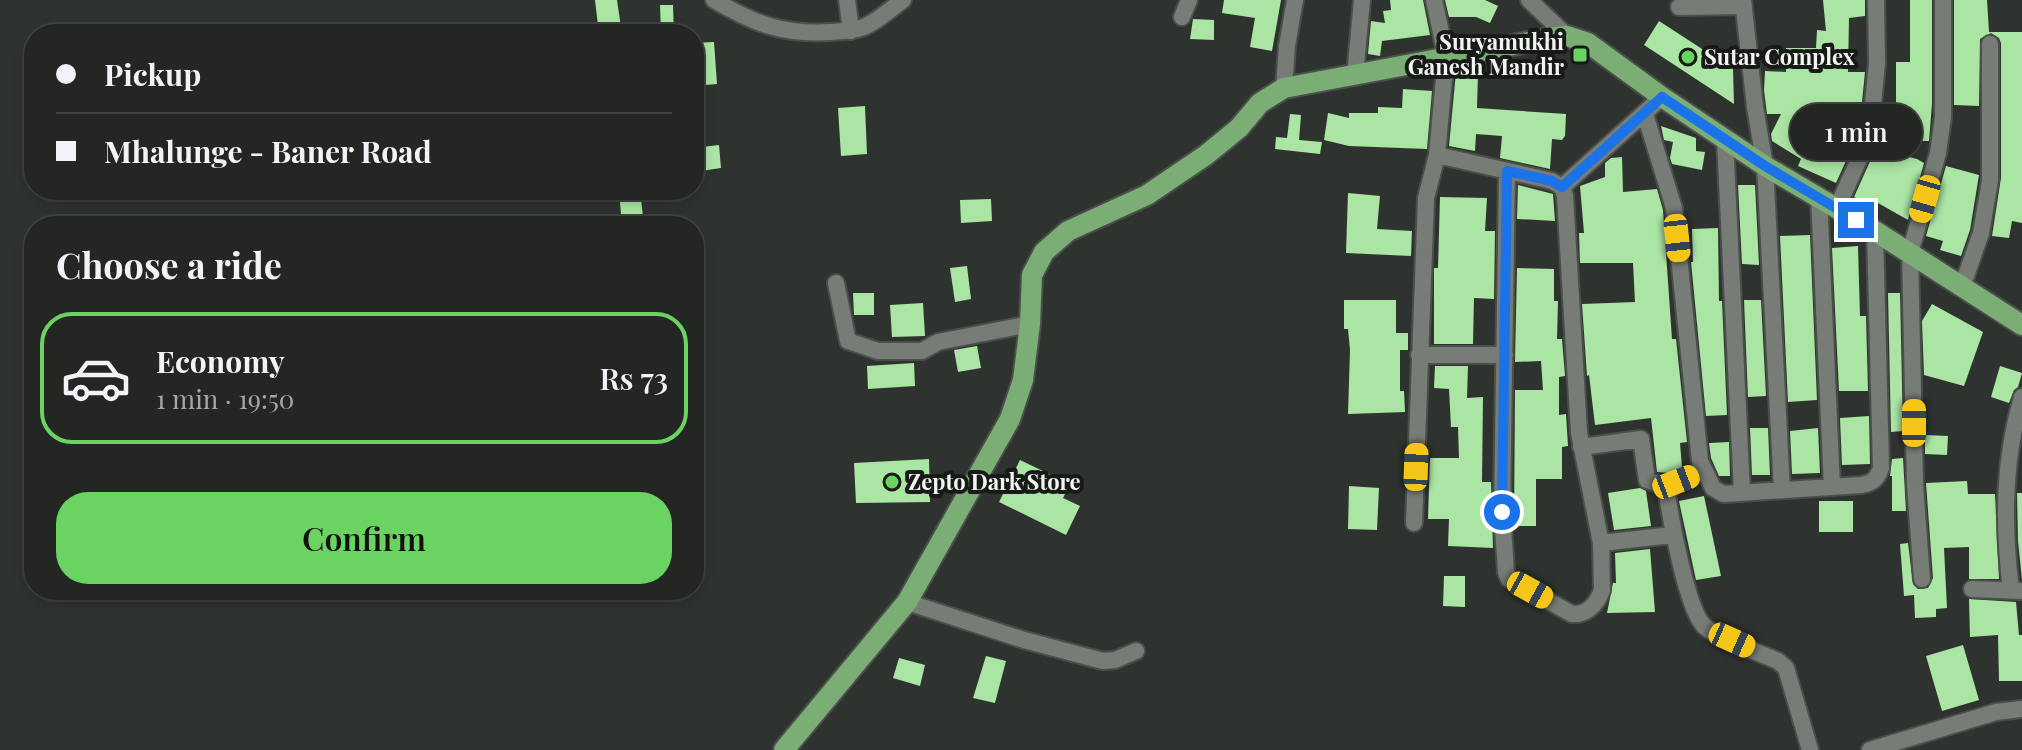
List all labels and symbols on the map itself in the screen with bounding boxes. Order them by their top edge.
place label: Suryamukhi Ganesh Mandir [1408,26,1565,81]
place label: Sutar Complex [1704,41,1855,71]
marker: Suryamukhi Ganesh Mandir [1571,46,1589,64]
marker: Sutar Complex [1679,48,1697,66]
callout: 1 min [1790,104,1922,160]
car [1907,173,1943,225]
route end [1838,202,1874,238]
car [1663,213,1691,263]
car [1902,399,1926,447]
car [1403,443,1429,491]
car [1649,462,1703,502]
place label: Zepto Dark Store [908,466,1081,496]
marker: Zepto Dark Store [883,473,901,491]
route start [1484,494,1520,530]
car [1503,568,1557,612]
car [1705,619,1759,661]

